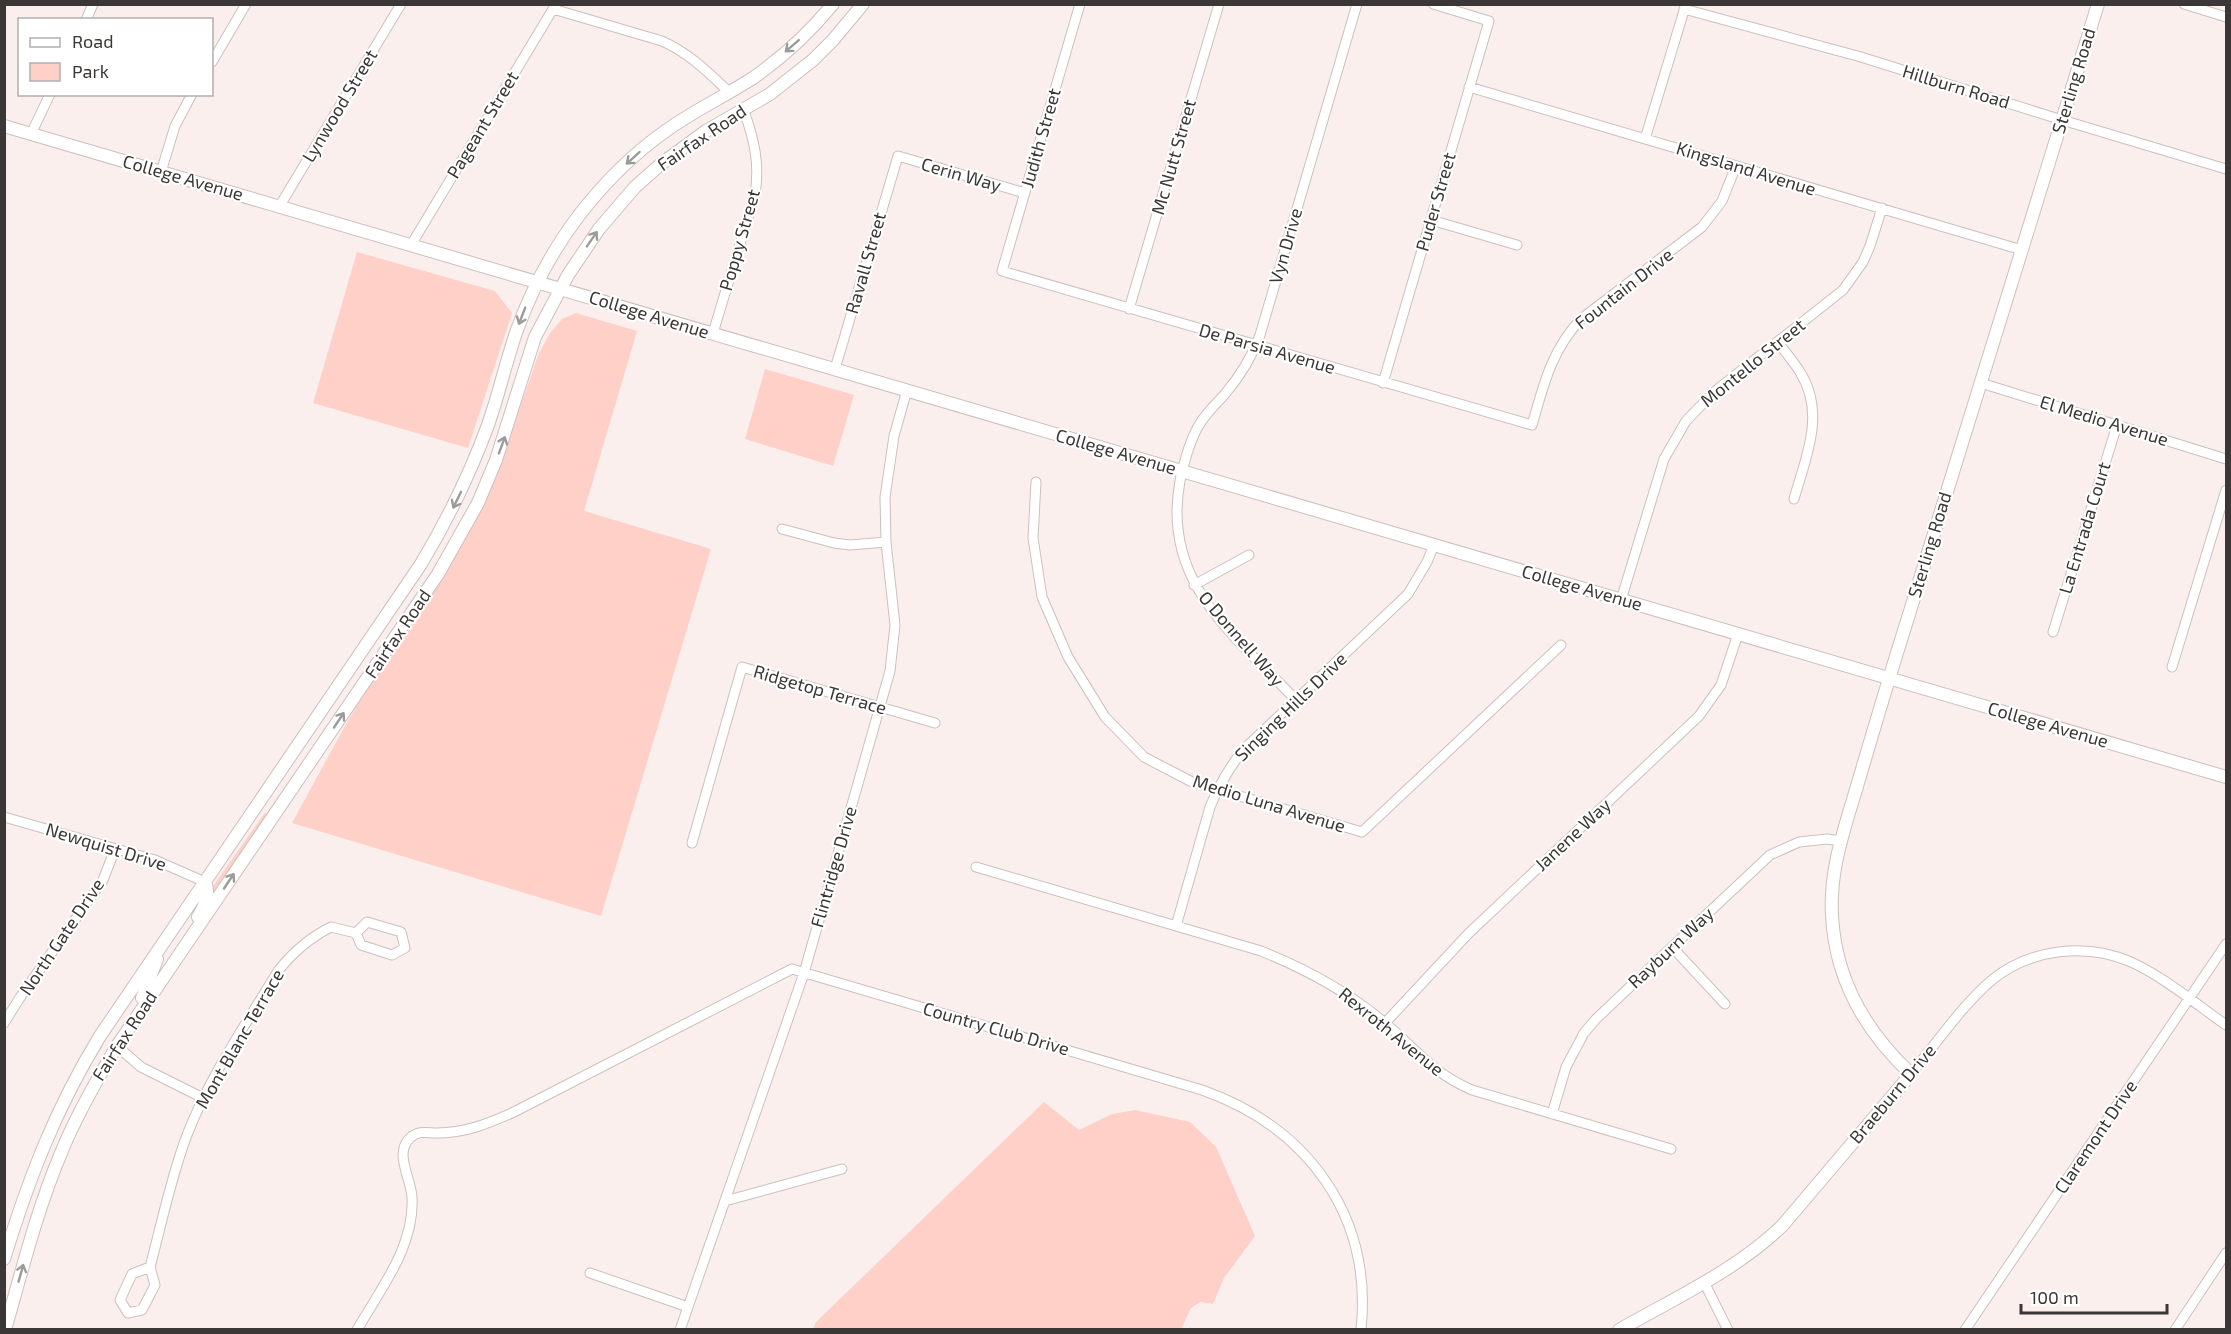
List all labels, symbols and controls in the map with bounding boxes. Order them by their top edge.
legend [18,18,213,96]
street label: Sterling Road [2047,25,2100,136]
text: Road [72,30,113,52]
one-way arrow [785,39,800,53]
street label: Lynwood Street [297,45,381,166]
street label: Hillburn Road [1900,59,2013,113]
text: Park [72,60,109,82]
street label: Pageant Street [441,67,523,182]
street label: Judith Street [1015,85,1065,190]
street label: Mc Nutt Street [1146,96,1200,217]
street label: Fairfax Road [653,99,750,175]
street label: Kingsland Avenue [1674,136,1819,200]
street label: College Avenue [120,149,246,205]
street label: Puder Street [1410,150,1460,254]
one-way arrow [626,151,641,165]
street label: Cerin Way [919,152,1004,196]
street label: Poppy Street [714,186,764,293]
street label: Vyn Drive [1264,205,1306,286]
street label: Ravall Street [840,209,890,316]
one-way arrow [586,231,598,247]
street label: Fountain Drive [1570,243,1677,333]
street label: College Avenue [587,285,712,343]
one-way arrow [516,306,527,325]
street label: Montello Street [1696,313,1809,411]
street label: De Parsia Avenue [1197,318,1338,378]
street label: El Medio Avenue [2037,390,2171,450]
street label: College Avenue [1053,423,1179,479]
one-way arrow [497,436,508,455]
street label: La Entrada Court [2054,459,2115,596]
street label: Sterling Road [1903,489,1956,600]
one-way arrow [451,490,462,508]
street label: College Avenue [1519,559,1645,615]
street label: Fairfax Road [359,585,435,682]
street label: O Donnell Way [1194,586,1289,691]
street label: Singing Hills Drive [1230,647,1351,765]
street label: Ridgetop Terrace [751,660,889,719]
street label: College Avenue [1985,696,2111,752]
one-way arrow [333,713,345,729]
street label: Medio Luna Avenue [1190,769,1348,837]
street label: Janene Way [1530,793,1615,875]
street label: Flintridge Drive [805,804,861,930]
street label: Newquist Drive [43,817,169,875]
street label: North Gate Drive [14,874,108,999]
one-way arrow [223,874,235,890]
street label: Rayburn Way [1623,902,1718,992]
street label: Mont Blanc Terrace [190,965,288,1112]
street label: Rexroth Avenue [1335,982,1449,1080]
street label: Fairfax Road [87,986,161,1084]
street label: Country Club Drive [921,997,1072,1059]
street label: Braeburn Drive [1844,1039,1940,1147]
street label: Claremont Drive [2049,1075,2141,1197]
one-way arrow [16,1264,27,1283]
scale bar [2021,1277,2166,1315]
text: 100 m [2030,1286,2079,1308]

